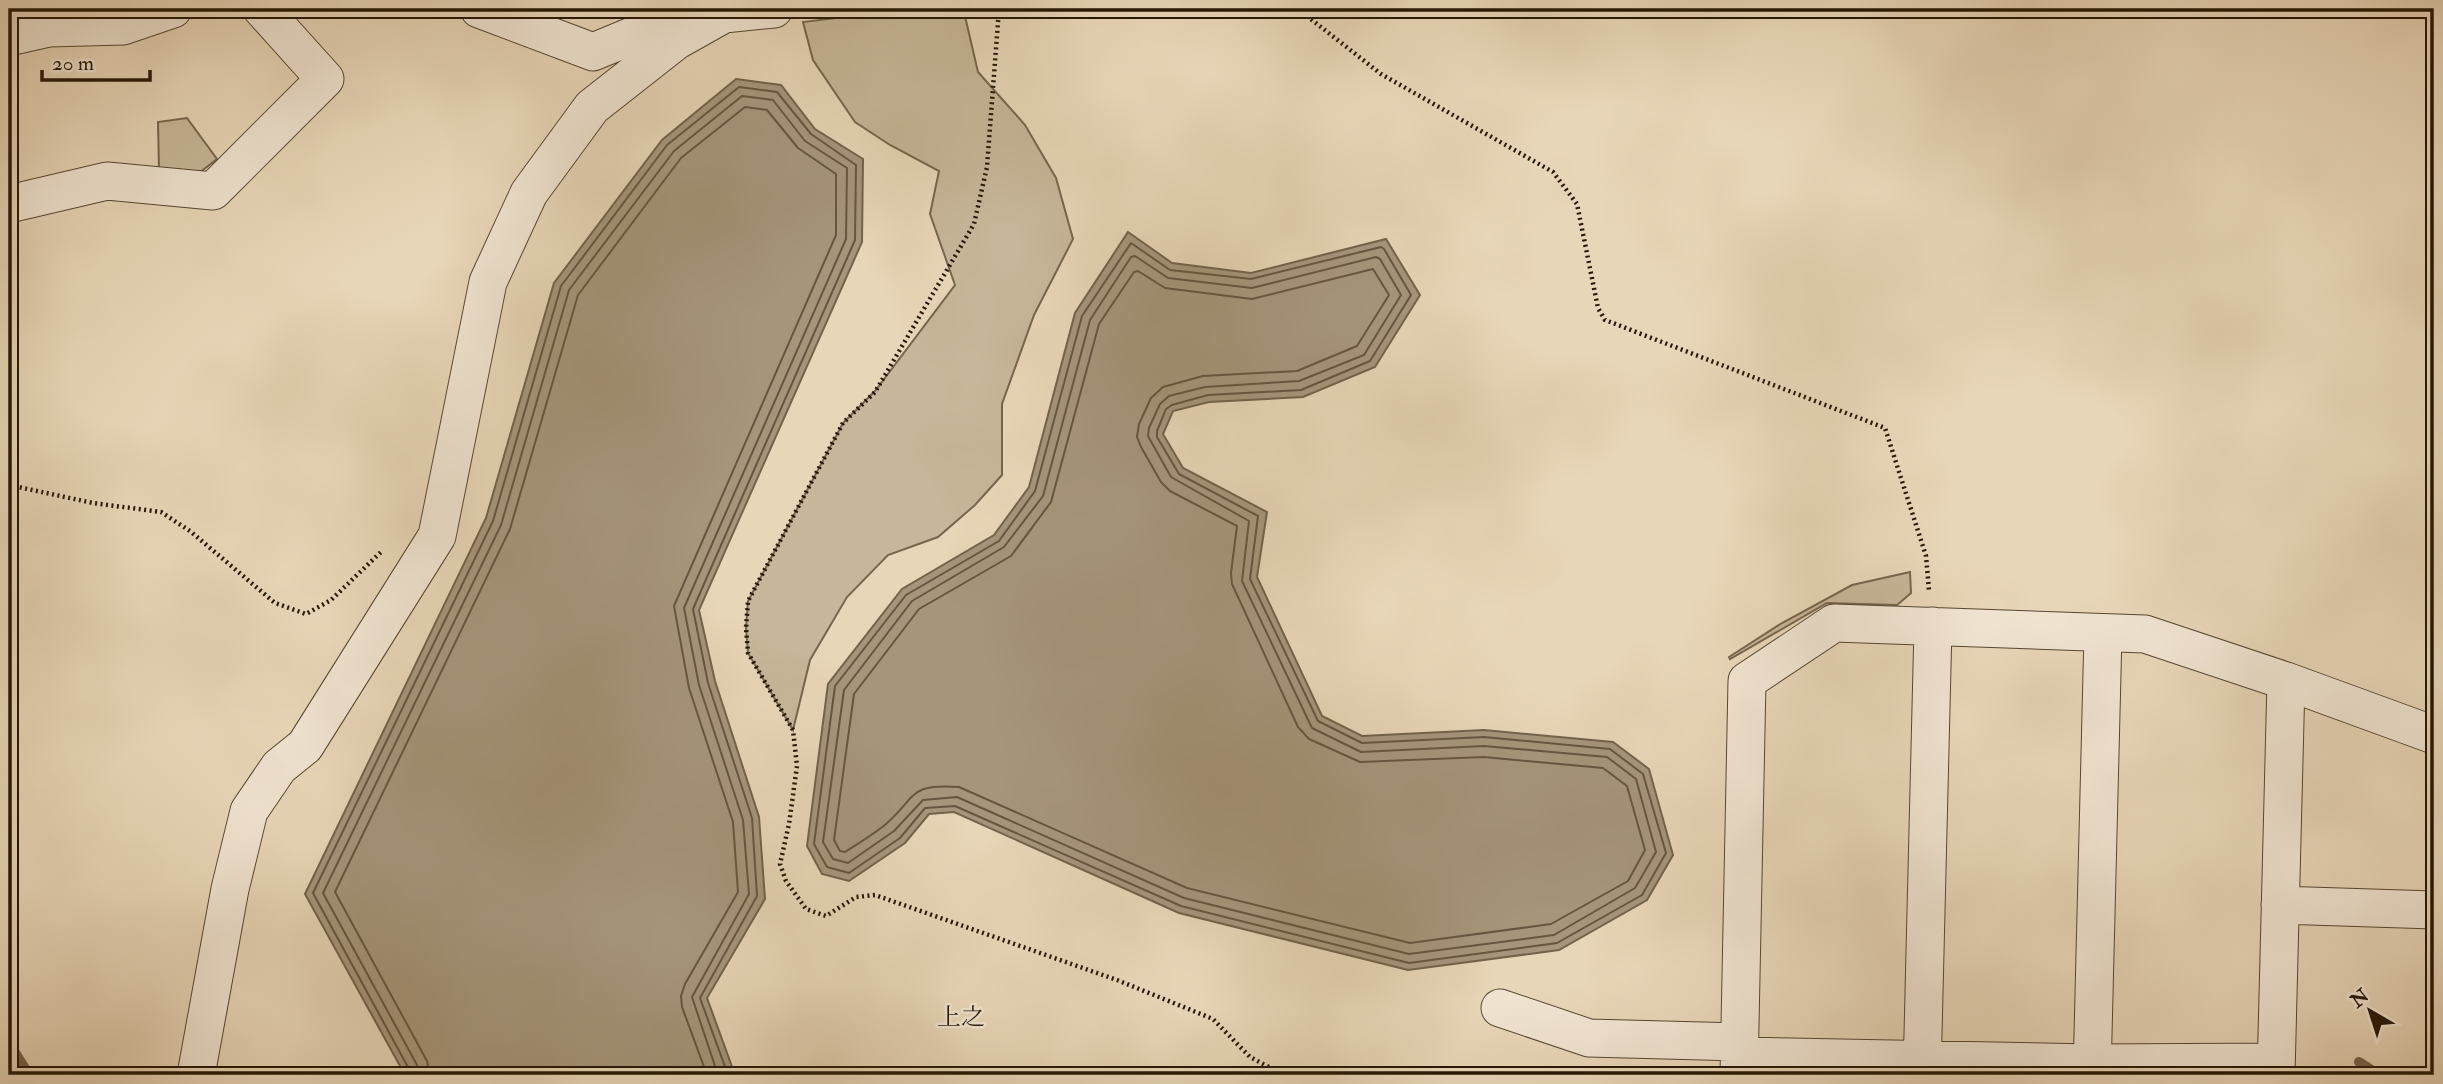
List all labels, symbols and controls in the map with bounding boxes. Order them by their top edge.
scale bar [42,38,150,82]
text: 20 m [52,50,94,77]
north arrow [2334,976,2404,1046]
text: N [2345,983,2375,1014]
district label: 上之 [937,1002,985,1033]

